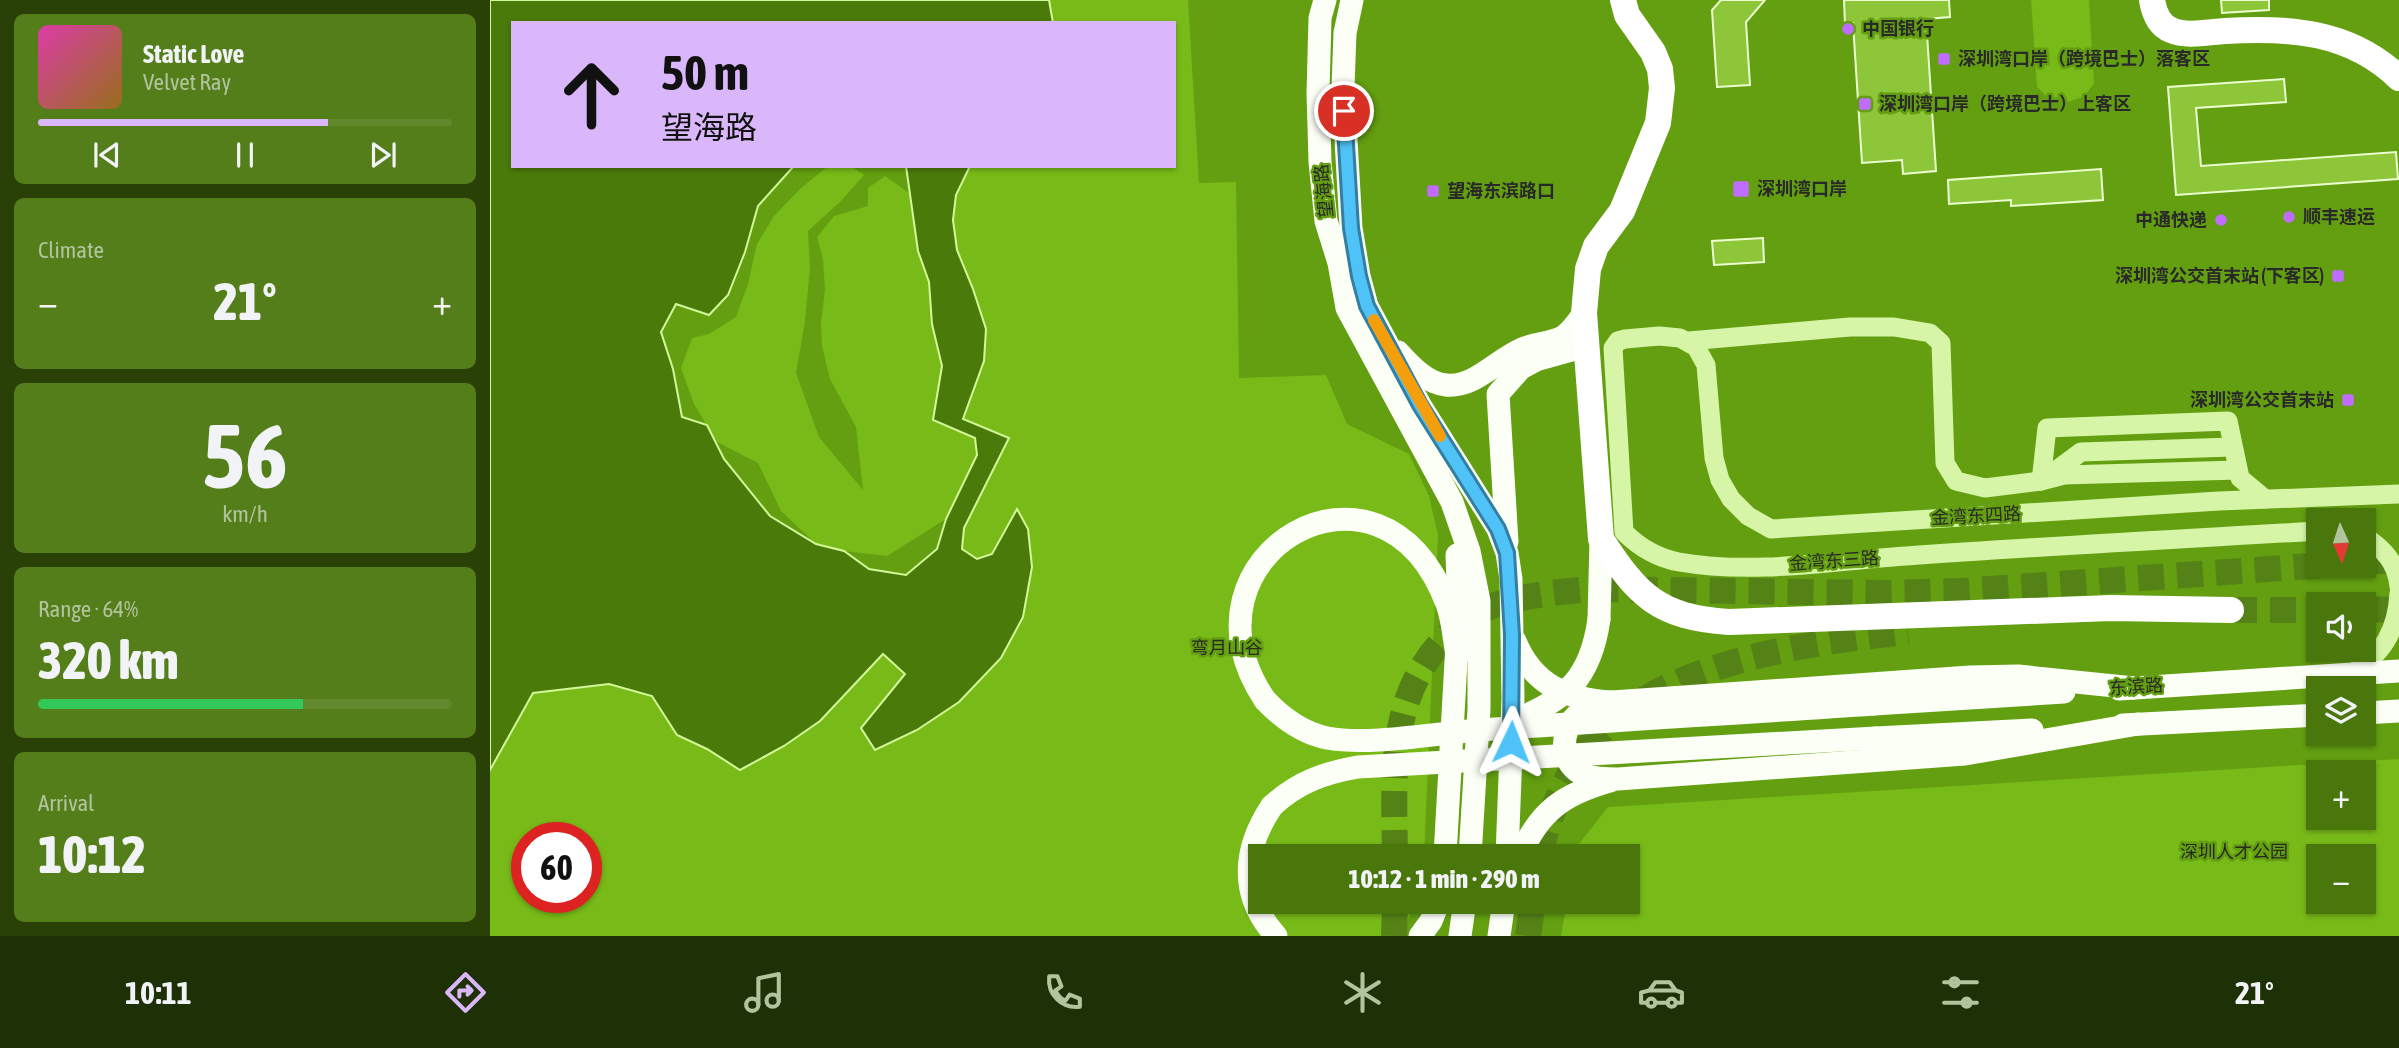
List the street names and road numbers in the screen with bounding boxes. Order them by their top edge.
street label: 望海路 [1310,163,1337,219]
street label: 金湾东四路 [1930,503,2021,528]
street label: 金湾东三路 [1788,547,1880,574]
street label: 东滨路 [2108,674,2164,699]

